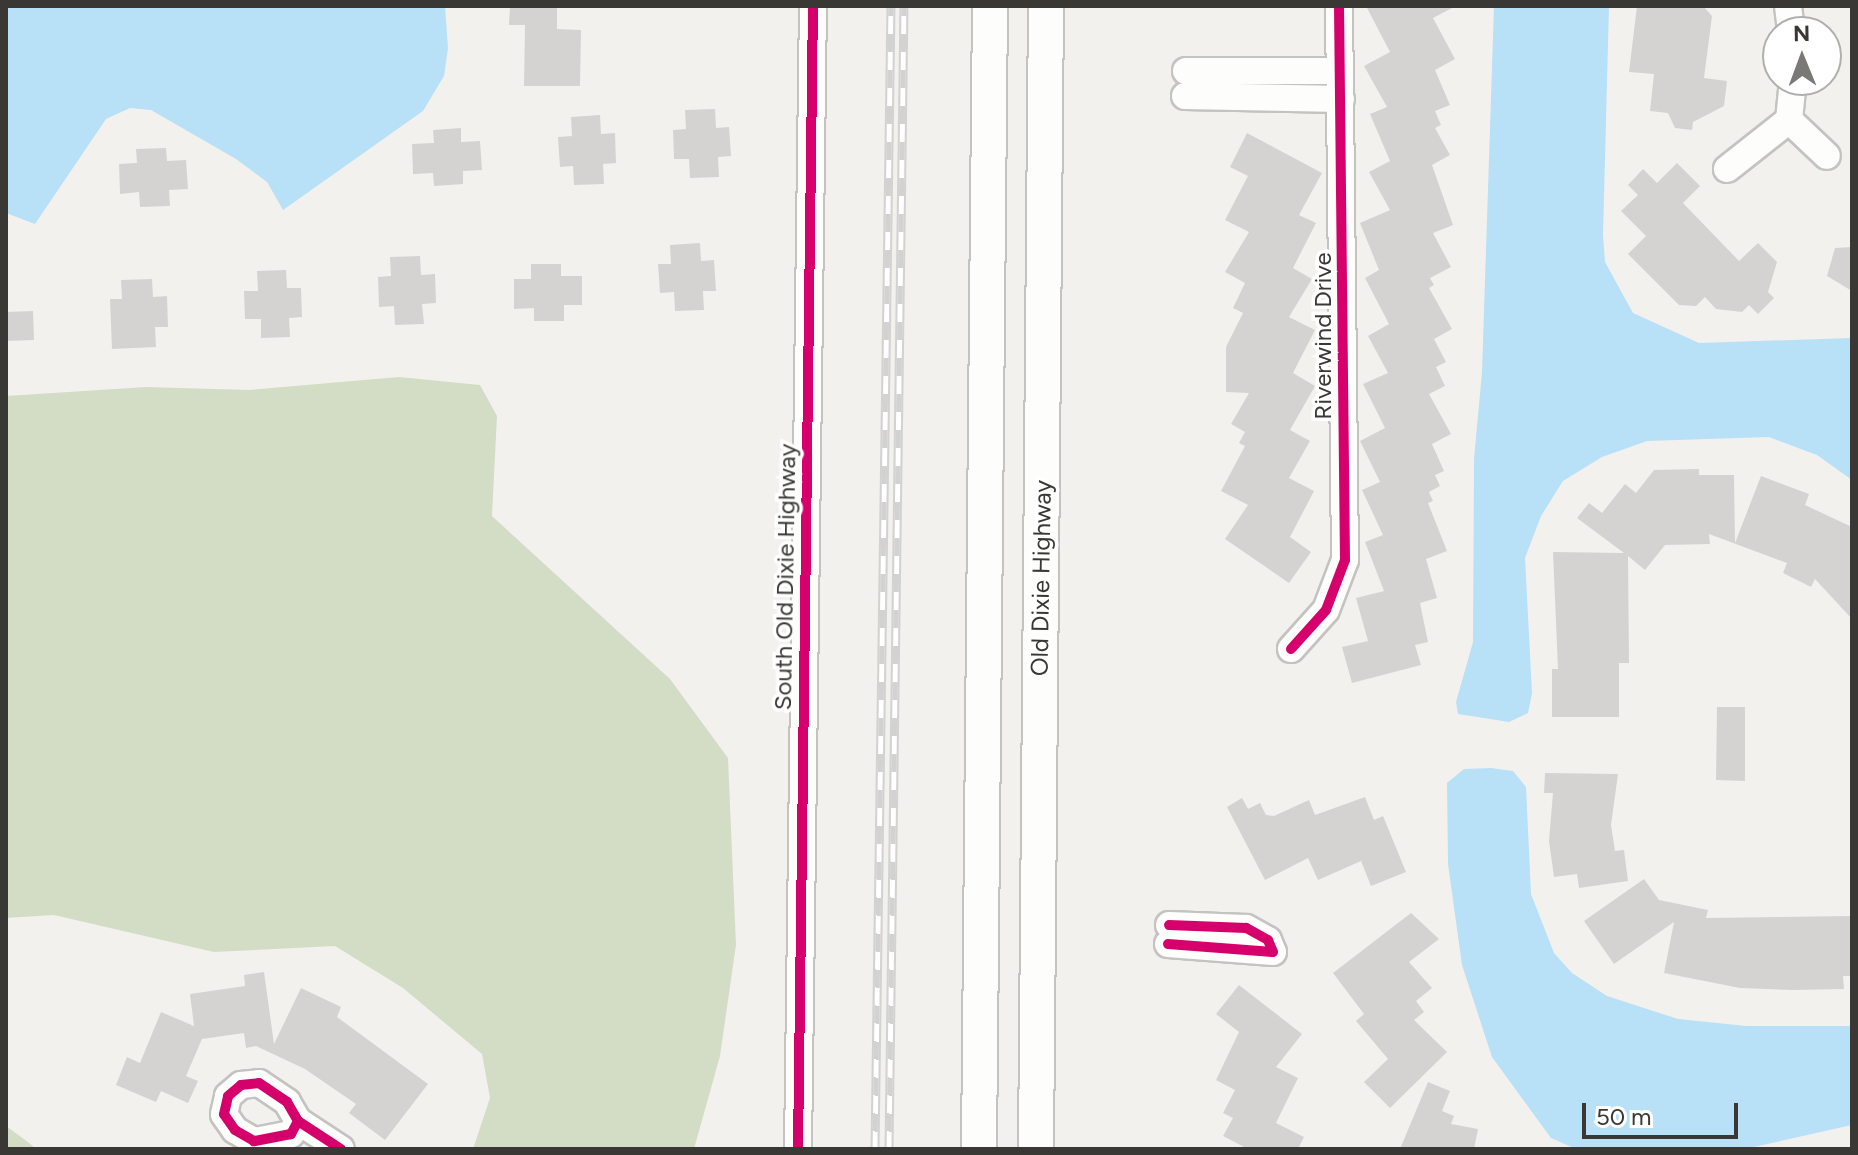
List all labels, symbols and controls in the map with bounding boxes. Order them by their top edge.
north arrow [1762,16,1842,96]
text: N [1793,20,1810,47]
street label: Riverwind Drive [1309,252,1337,420]
street label: South Old Dixie Highway [768,444,802,710]
street label: Old Dixie Highway [1025,480,1057,676]
scale bar [1586,1087,1742,1137]
text: 50 m [1596,1102,1652,1131]

